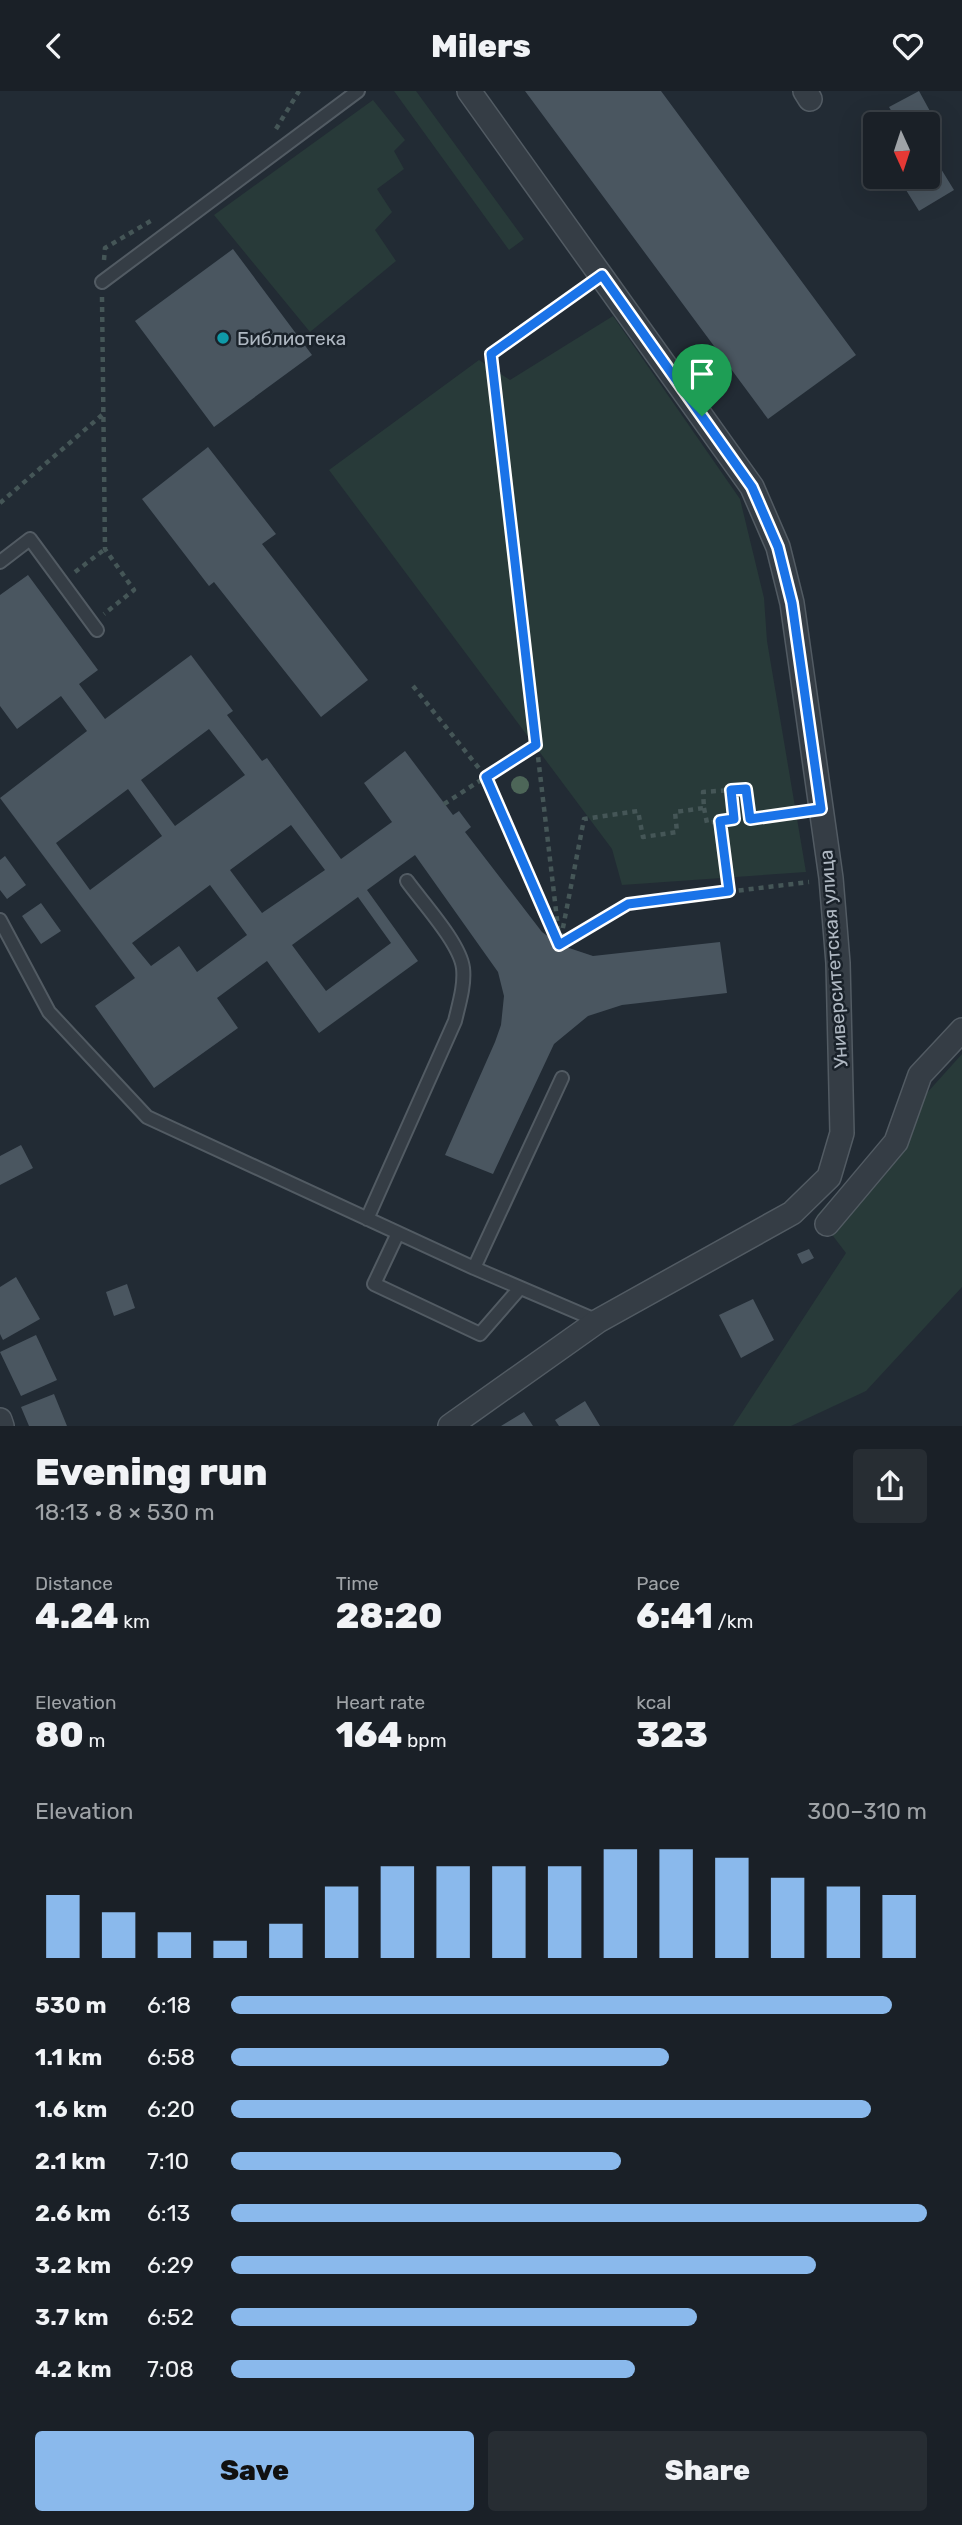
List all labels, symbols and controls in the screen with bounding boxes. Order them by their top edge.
icon: back [35,27,73,65]
text: Milers [431,27,531,65]
icon: heart [889,27,927,65]
north arrow [863,112,940,189]
map controls [863,112,940,189]
place label: Библиотека [237,327,346,350]
marker: Библиотека [215,330,231,346]
pin [672,344,732,416]
icon: arrive [683,355,721,393]
street label: Университетская улица [814,849,853,1069]
text: Evening run [35,1449,268,1495]
button: share [853,1449,927,1523]
text: 18:13 · 8 × 530 m [35,1498,215,1526]
text: Distance [35,1572,113,1595]
text: Time [336,1572,379,1595]
text: Pace [636,1572,680,1595]
text: 4.24 [35,1595,119,1637]
text: 28:20 [336,1595,443,1637]
text: 6:41 [636,1595,713,1637]
text: km [119,1610,150,1633]
text: /km [713,1610,753,1633]
text: Elevation [35,1691,116,1714]
text: Heart rate [336,1691,425,1714]
text: kcal [636,1691,671,1714]
text: 80 [35,1714,84,1756]
text: 164 [336,1714,402,1756]
text: 323 [636,1714,708,1756]
text: m [84,1729,105,1752]
text: bpm [402,1729,447,1752]
text: Elevation [35,1797,134,1825]
text: 300–310 m [807,1797,927,1825]
text: 530 m [35,1991,107,2019]
text: 6:18 [147,1991,191,2019]
text: 1.1 km [35,2043,102,2071]
text: 6:58 [147,2043,195,2071]
text: 1.6 km [35,2095,107,2123]
text: 6:20 [147,2095,195,2123]
text: 2.1 km [35,2147,106,2175]
text: 7:10 [147,2147,189,2175]
text: 2.6 km [35,2199,111,2227]
text: 6:13 [147,2199,190,2227]
text: 3.2 km [35,2251,111,2279]
text: 6:29 [147,2251,194,2279]
text: 3.7 km [35,2303,109,2331]
text: 6:52 [147,2303,194,2331]
text: 4.2 km [35,2355,111,2383]
text: 7:08 [147,2355,194,2383]
button: Save [35,2431,474,2511]
button: Share [488,2431,927,2511]

